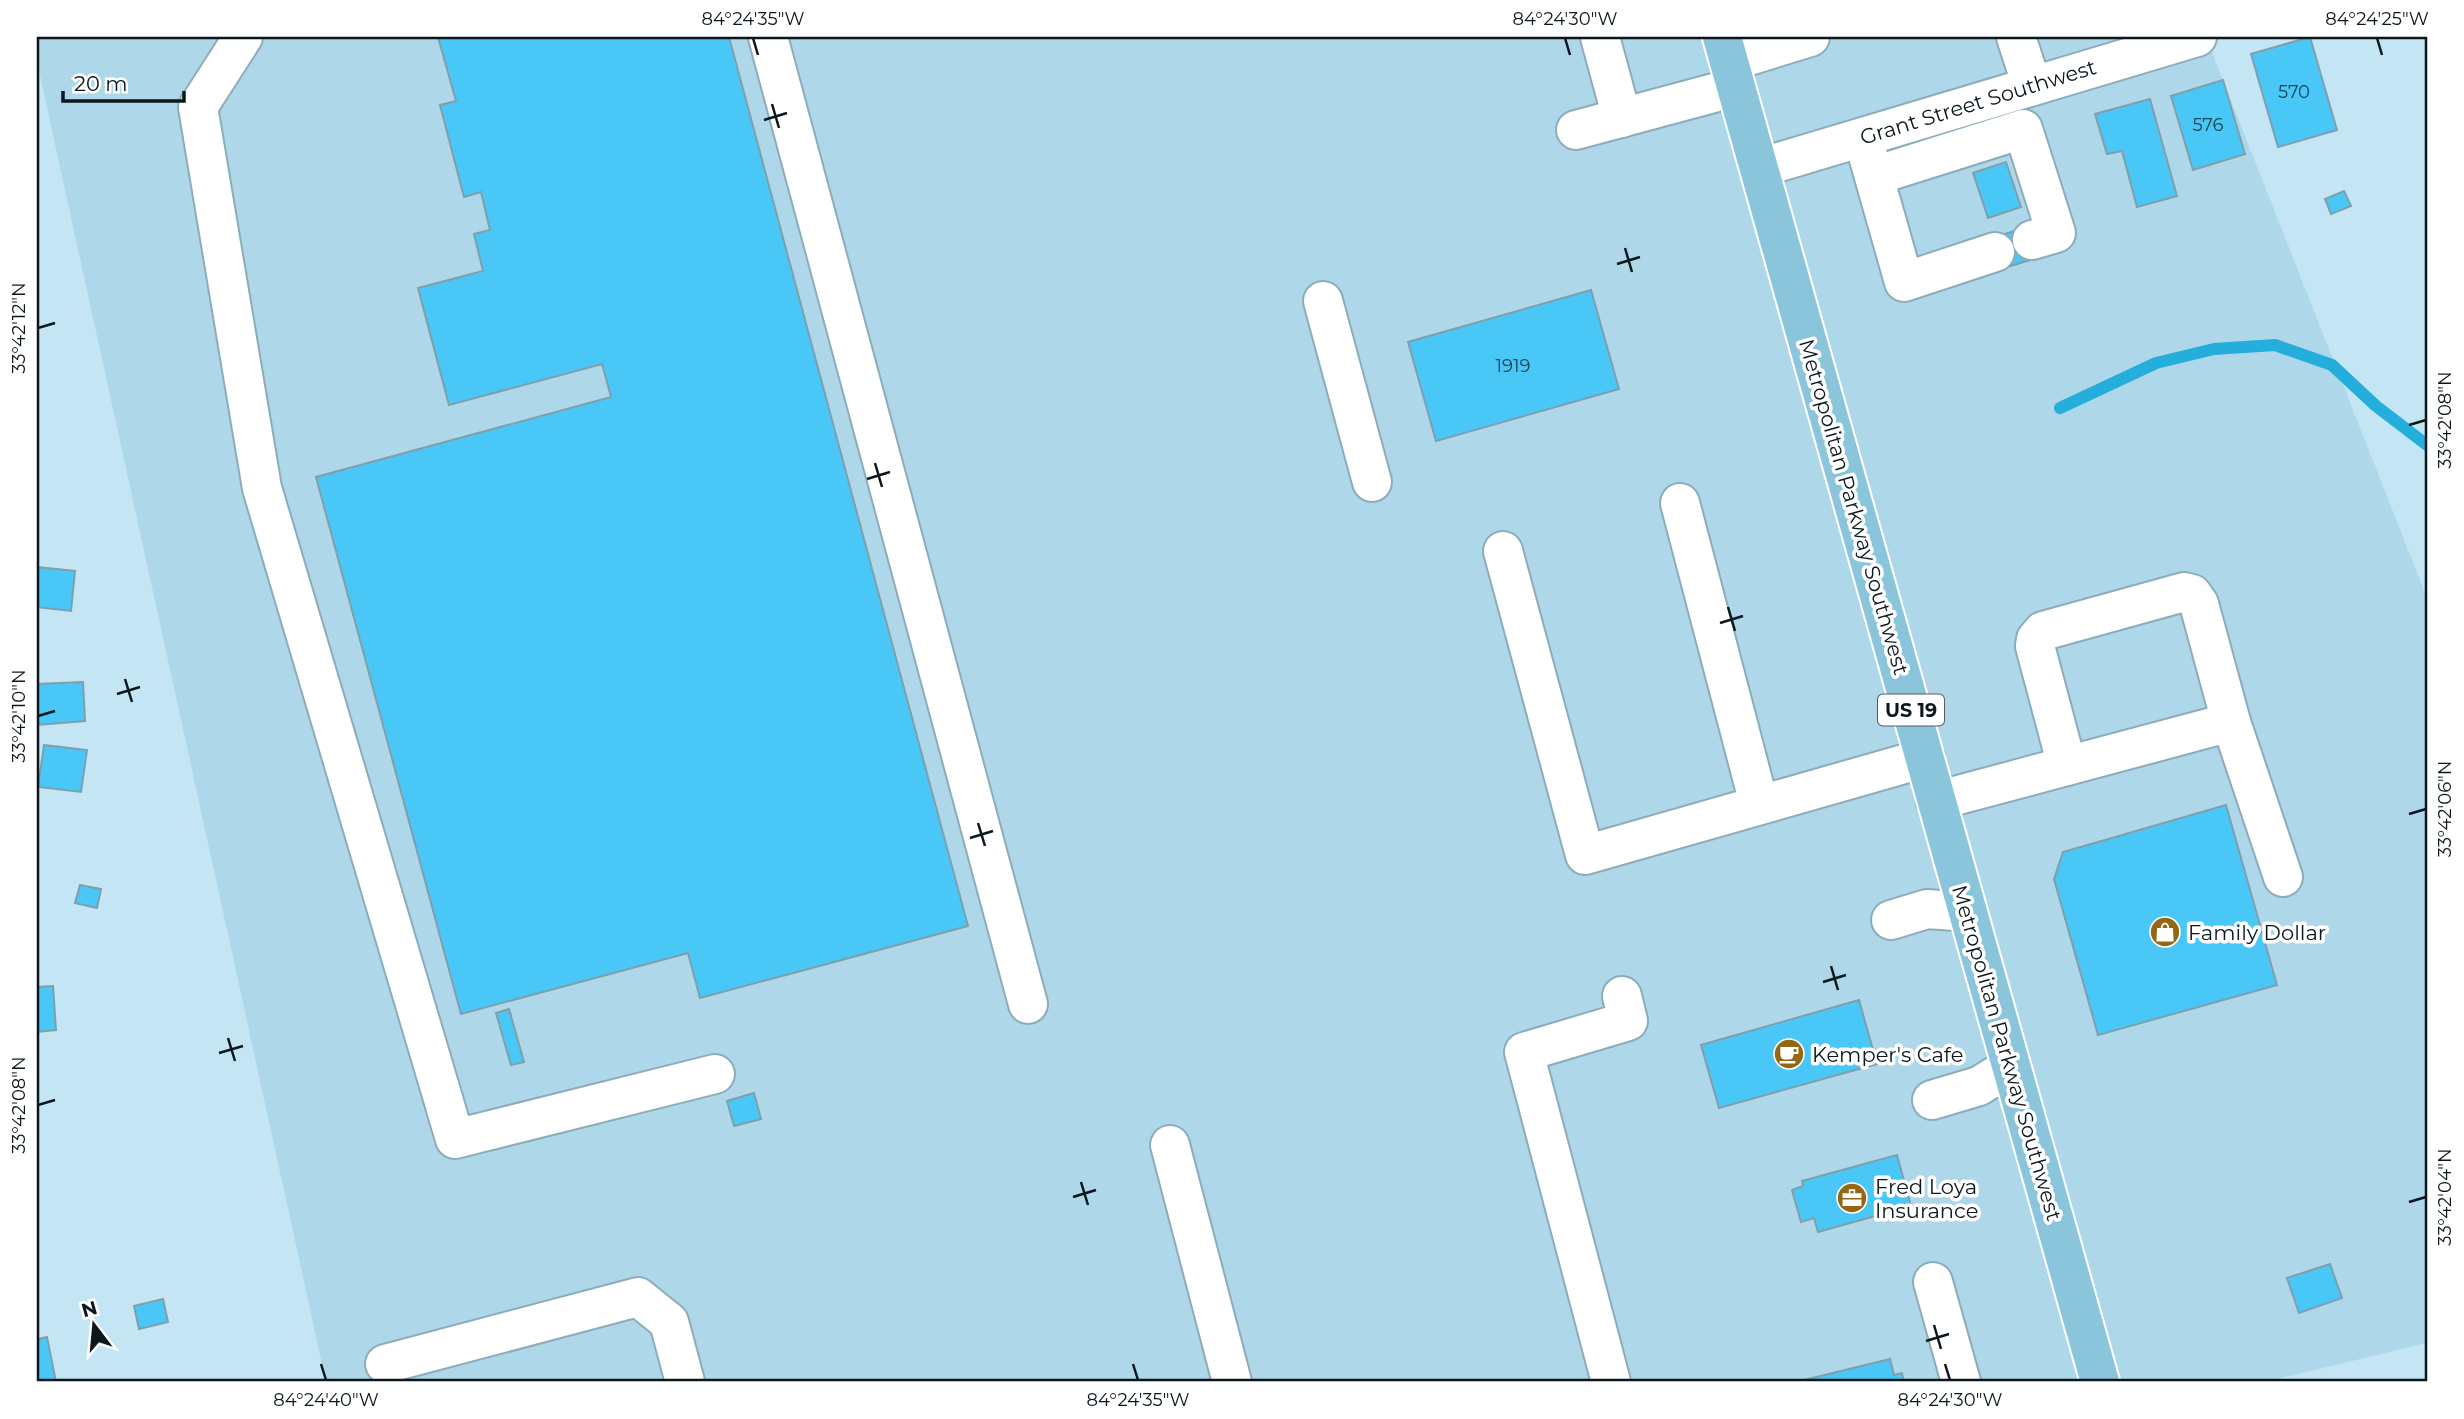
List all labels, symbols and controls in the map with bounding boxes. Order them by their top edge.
text: 84°24'35"W [702,8,804,30]
text: 84°24'30"W [1513,8,1617,30]
text: 84°24'25"W [2325,8,2429,30]
street label: Grant Street Southwest [1857,54,2099,150]
scale bar [63,60,184,104]
text: 20 m [74,71,128,96]
house number: 570 [2278,81,2310,103]
house number: 576 [2192,114,2224,136]
text: 33°42'12"N [8,282,30,374]
street label: Metropolitan Parkway Southwest [1794,336,1914,678]
house number: 1919 [1496,355,1530,377]
text: 33°42'08"N [2434,371,2456,469]
text: 33°42'10"N [8,669,30,763]
road number: US 19 [1878,694,1944,726]
text: 33°42'06"N [2434,761,2456,857]
street label: Metropolitan Parkway Southwest [1947,882,2067,1224]
shop icon: Family Dollar [2148,915,2182,949]
place label: Family Dollar [2188,920,2326,945]
cafe icon: Kemper's Cafe [1772,1037,1806,1071]
place label: Kemper's Cafe [1812,1042,1963,1067]
text: 33°42'08"N [8,1056,30,1154]
text: 33°42'04"N [2434,1148,2456,1246]
place label: Fred Loya Insurance [1875,1174,1978,1223]
office icon: Fred Loya Insurance [1835,1181,1869,1215]
north arrow [60,1290,130,1360]
text: N [79,1296,100,1322]
text: 84°24'40"W [273,1389,379,1411]
text: 84°24'35"W [1087,1389,1189,1411]
text: 84°24'30"W [1898,1389,2002,1411]

